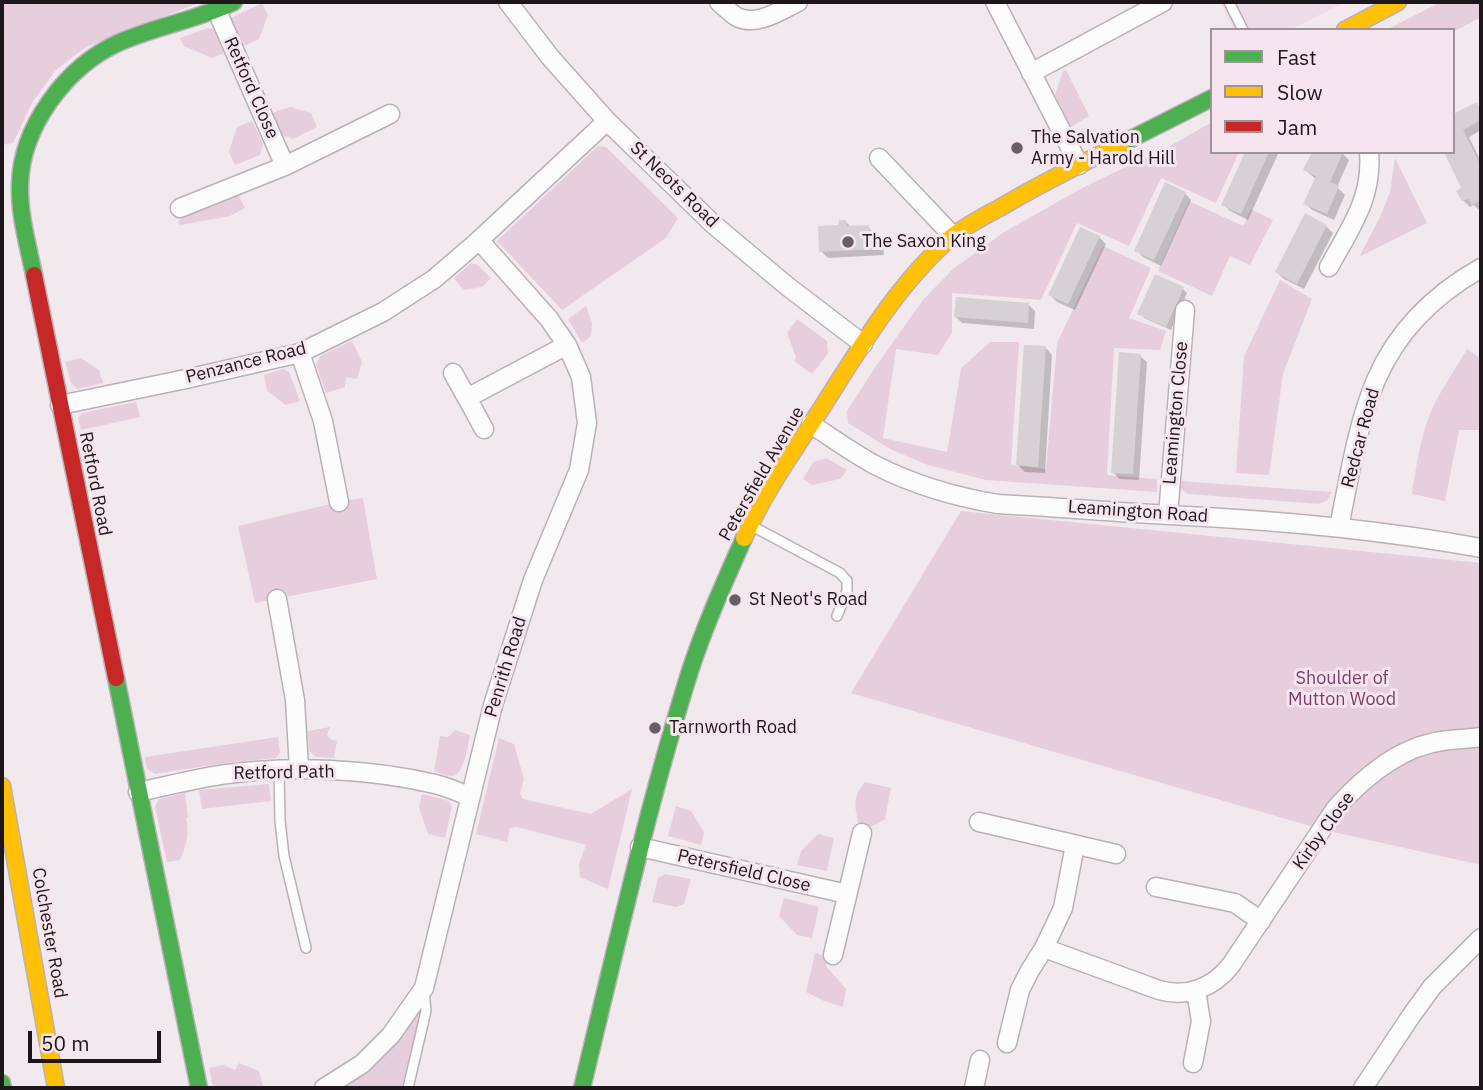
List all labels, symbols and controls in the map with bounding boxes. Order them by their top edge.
legend [1210,28,1455,154]
street label: Retford Close [219,34,283,142]
text: Fast [1277,43,1317,71]
text: Slow [1277,78,1323,106]
text: Jam [1277,113,1317,141]
place label: The Salvation Army - Harold Hill [1031,127,1175,170]
street label: St Neots Road [625,137,723,233]
marker: The Salvation Army - Harold Hill [1009,140,1025,156]
place label: The Saxon King [862,231,986,253]
marker: The Saxon King [840,234,856,250]
street label: Penzance Road [184,338,308,388]
street label: Leamington Close [1159,340,1193,486]
street label: Redcar Road [1337,386,1385,490]
street label: Petersfield Avenue [715,403,809,545]
street label: Retford Road [74,430,116,538]
street label: Leamington Road [1067,496,1209,528]
place label: St Neot's Road [749,589,868,611]
marker: St Neot's Road [727,592,743,608]
street label: Penrith Road [480,614,532,720]
park label: Shoulder of Mutton Wood [1288,668,1396,710]
place label: Tarnworth Road [669,717,797,739]
marker: Tarnworth Road [647,720,663,736]
street label: Retford Path [233,761,335,785]
street label: Kirby Close [1289,788,1359,874]
street label: Petersfield Close [675,845,813,897]
street label: Colchester Road [27,866,71,1000]
scale bar [32,1016,164,1060]
text: 50 m [41,1029,90,1057]

